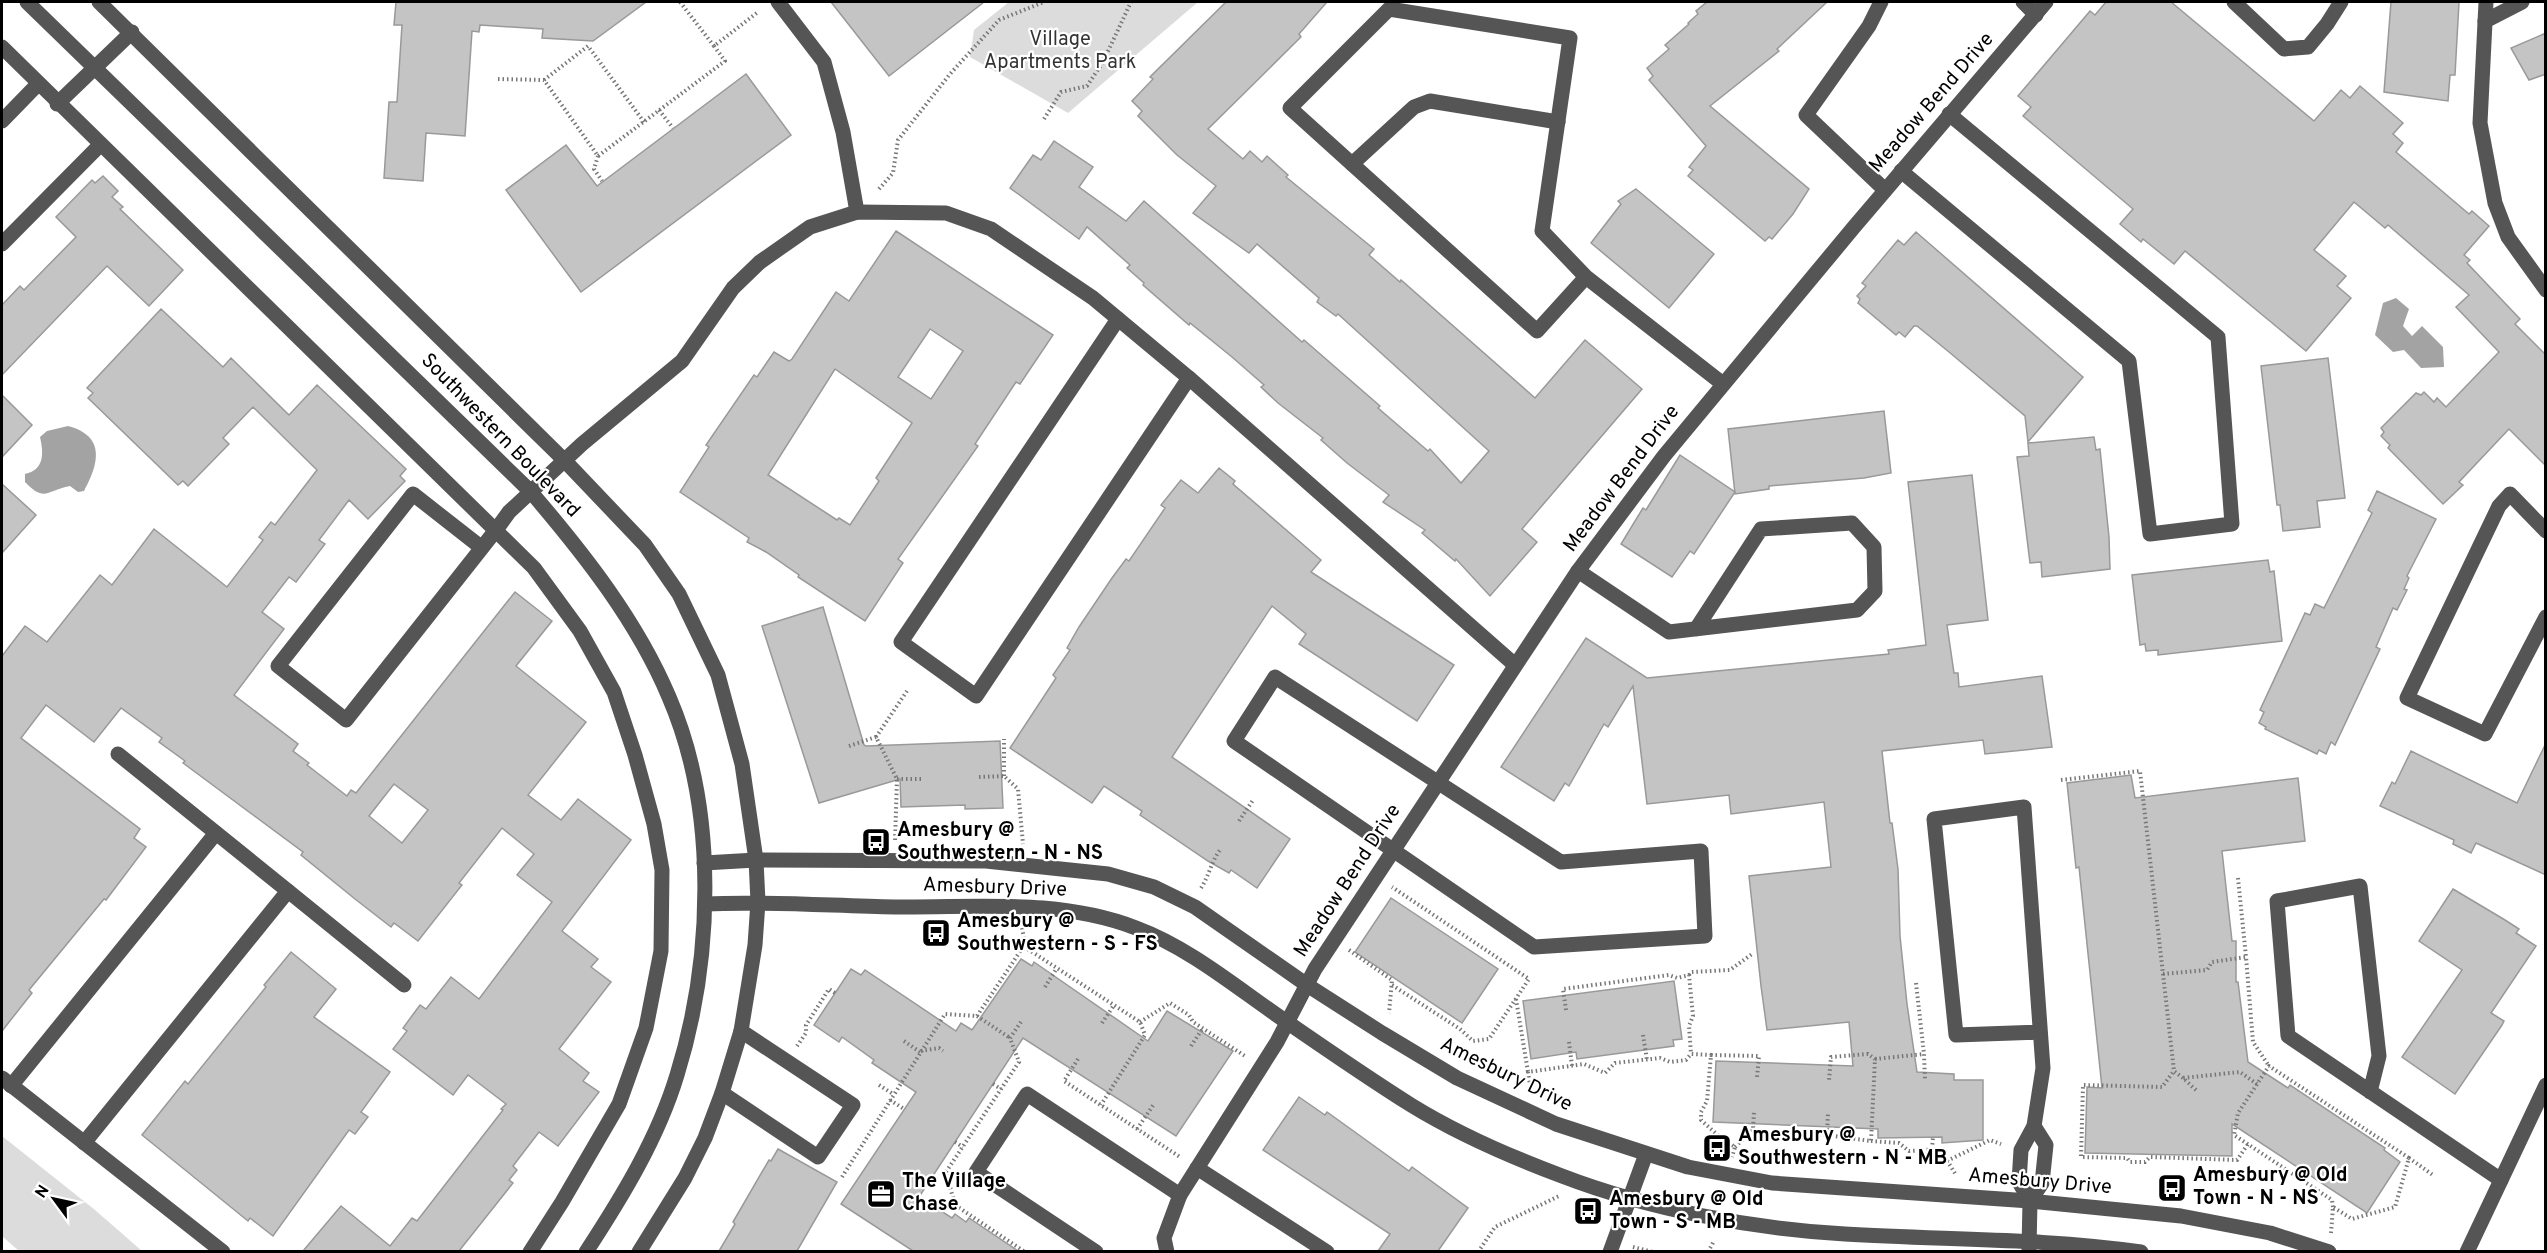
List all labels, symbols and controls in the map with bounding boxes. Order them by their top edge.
park label: Village Apartments Park [984,27,1136,76]
street label: Meadow Bend Drive [1864,27,2000,179]
street label: Southwestern Boulevard [415,348,585,524]
street label: Meadow Bend Drive [1558,400,1686,558]
street label: Meadow Bend Drive [1289,799,1407,963]
place label: Amesbury @ Southwestern - N - NS [897,818,1103,867]
bus stop icon: Amesbury @ Southwestern - N - NS [860,826,892,858]
street label: Amesbury Drive [923,872,1067,904]
place label: Amesbury @ Southwestern - S - FS [957,909,1158,958]
bus stop icon: Amesbury @ Southwestern - S - FS [920,917,952,949]
street label: Amesbury Drive [1436,1032,1576,1118]
place label: Amesbury @ Southwestern - N - MB [1738,1123,1947,1172]
bus stop icon: Amesbury @ Southwestern - N - MB [1701,1132,1733,1164]
street label: Amesbury Drive [1967,1163,2113,1201]
place label: Amesbury @ Old Town - N - NS [2193,1163,2348,1212]
north arrow [24,1169,84,1229]
place label: The Village Chase [902,1169,1006,1218]
bus stop icon: Amesbury @ Old Town - N - NS [2156,1172,2188,1204]
office icon: The Village Chase [865,1178,897,1210]
text: N [32,1182,55,1202]
place label: Amesbury @ Old Town - S - MB [1609,1187,1764,1236]
bus stop icon: Amesbury @ Old Town - S - MB [1572,1195,1604,1227]

